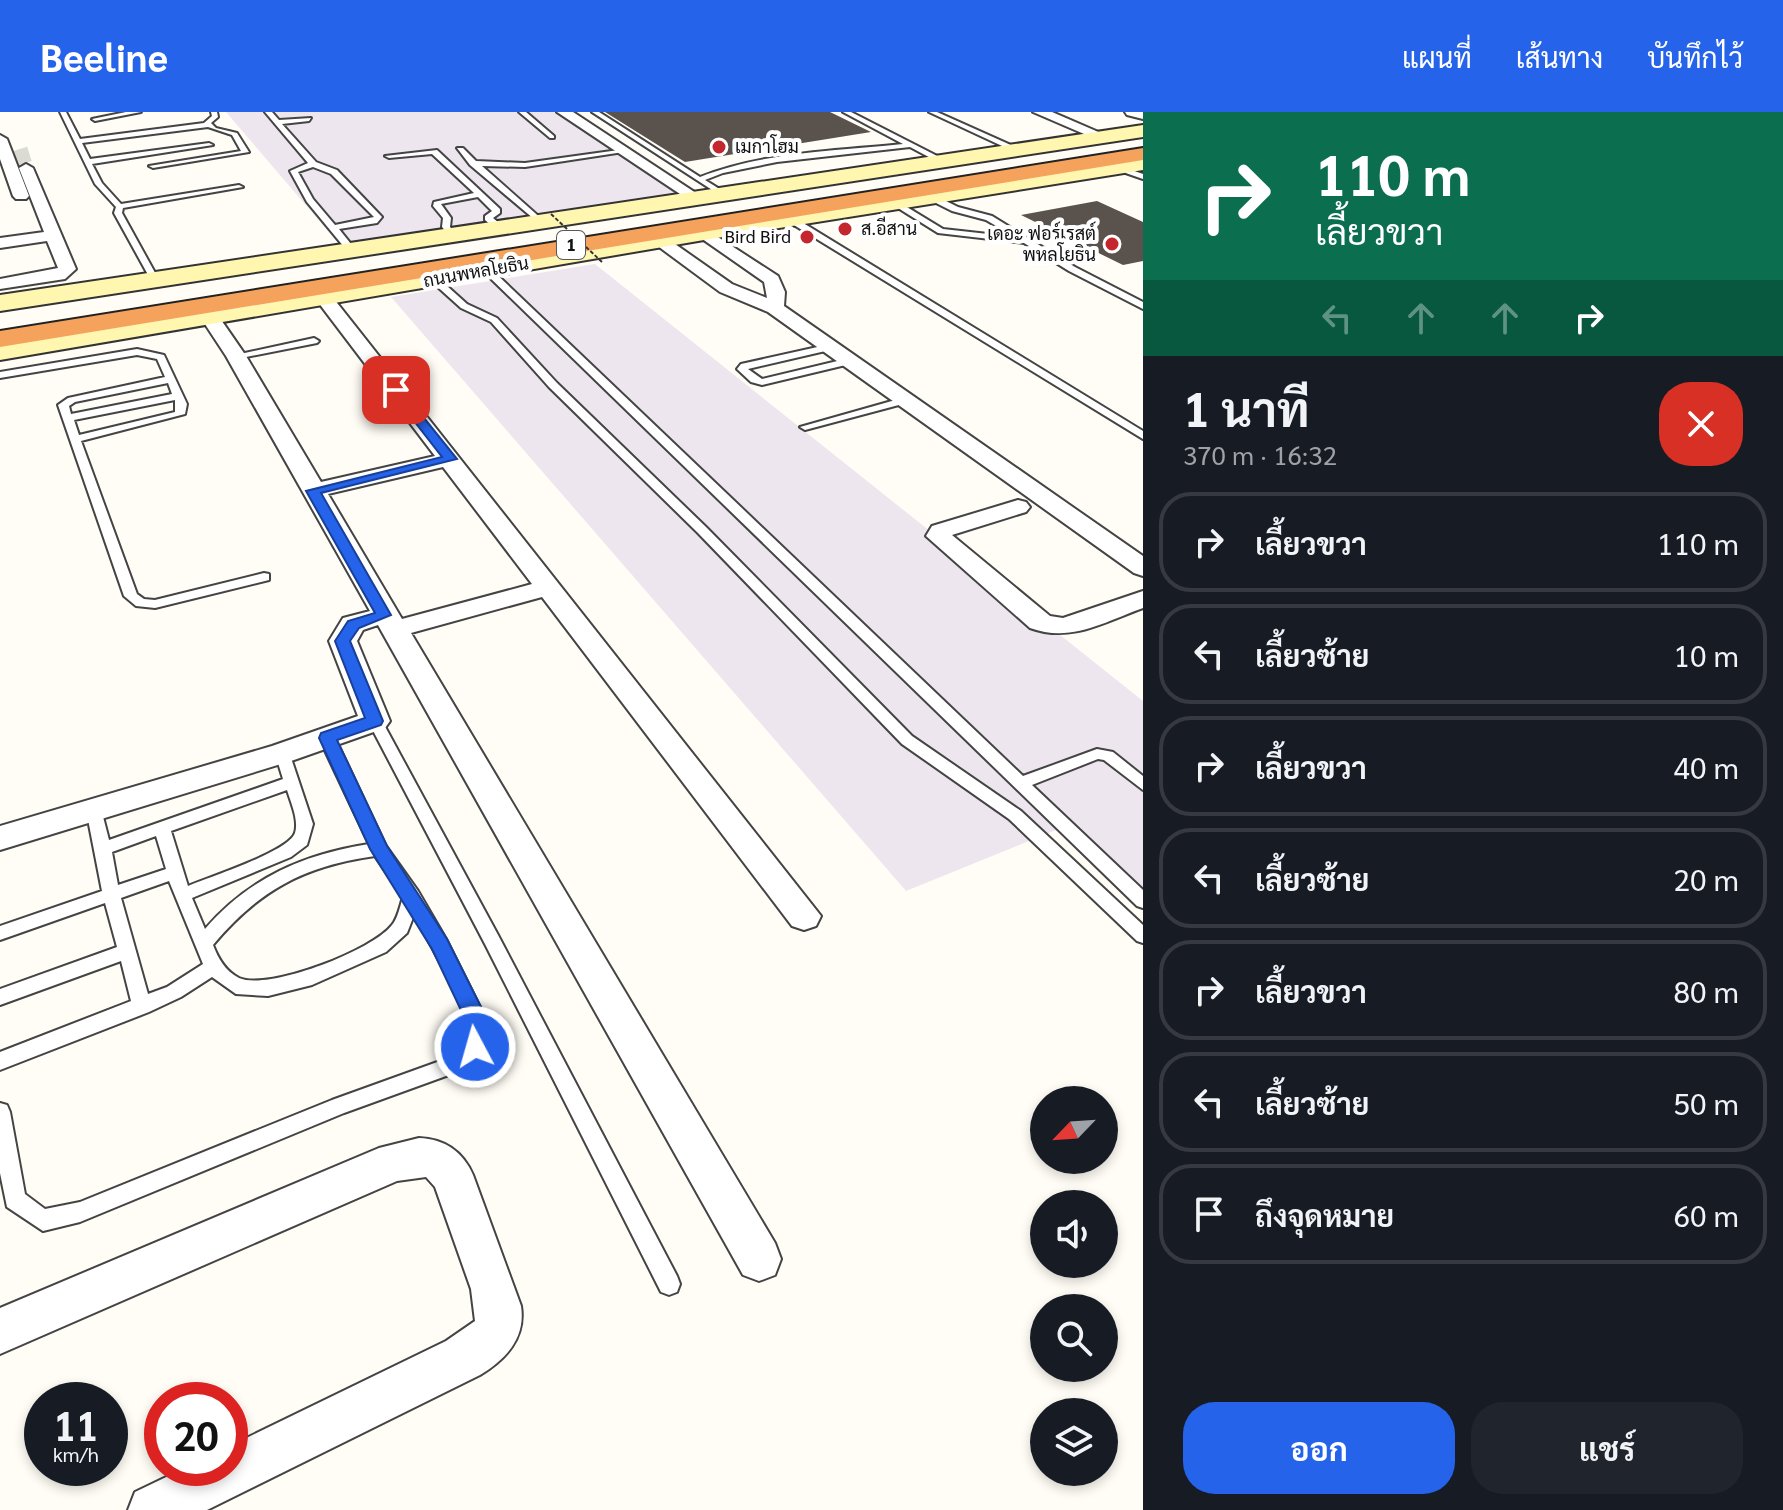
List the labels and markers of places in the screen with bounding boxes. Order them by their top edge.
place label: เมกาโฮม [735,134,799,157]
marker: เมกาโฮม [710,138,728,156]
place label: ส.อีสาน [861,216,917,239]
marker: ส.อีสาน [836,220,854,238]
place label: เดอะ ฟอร์เรสต์ พหลโยธิน [987,221,1096,265]
place label: Bird Bird [724,224,791,247]
marker: Bird Bird [798,228,816,246]
marker: เดอะ ฟอร์เรสต์ พหลโยธิน [1103,235,1121,253]
pin [362,356,430,424]

